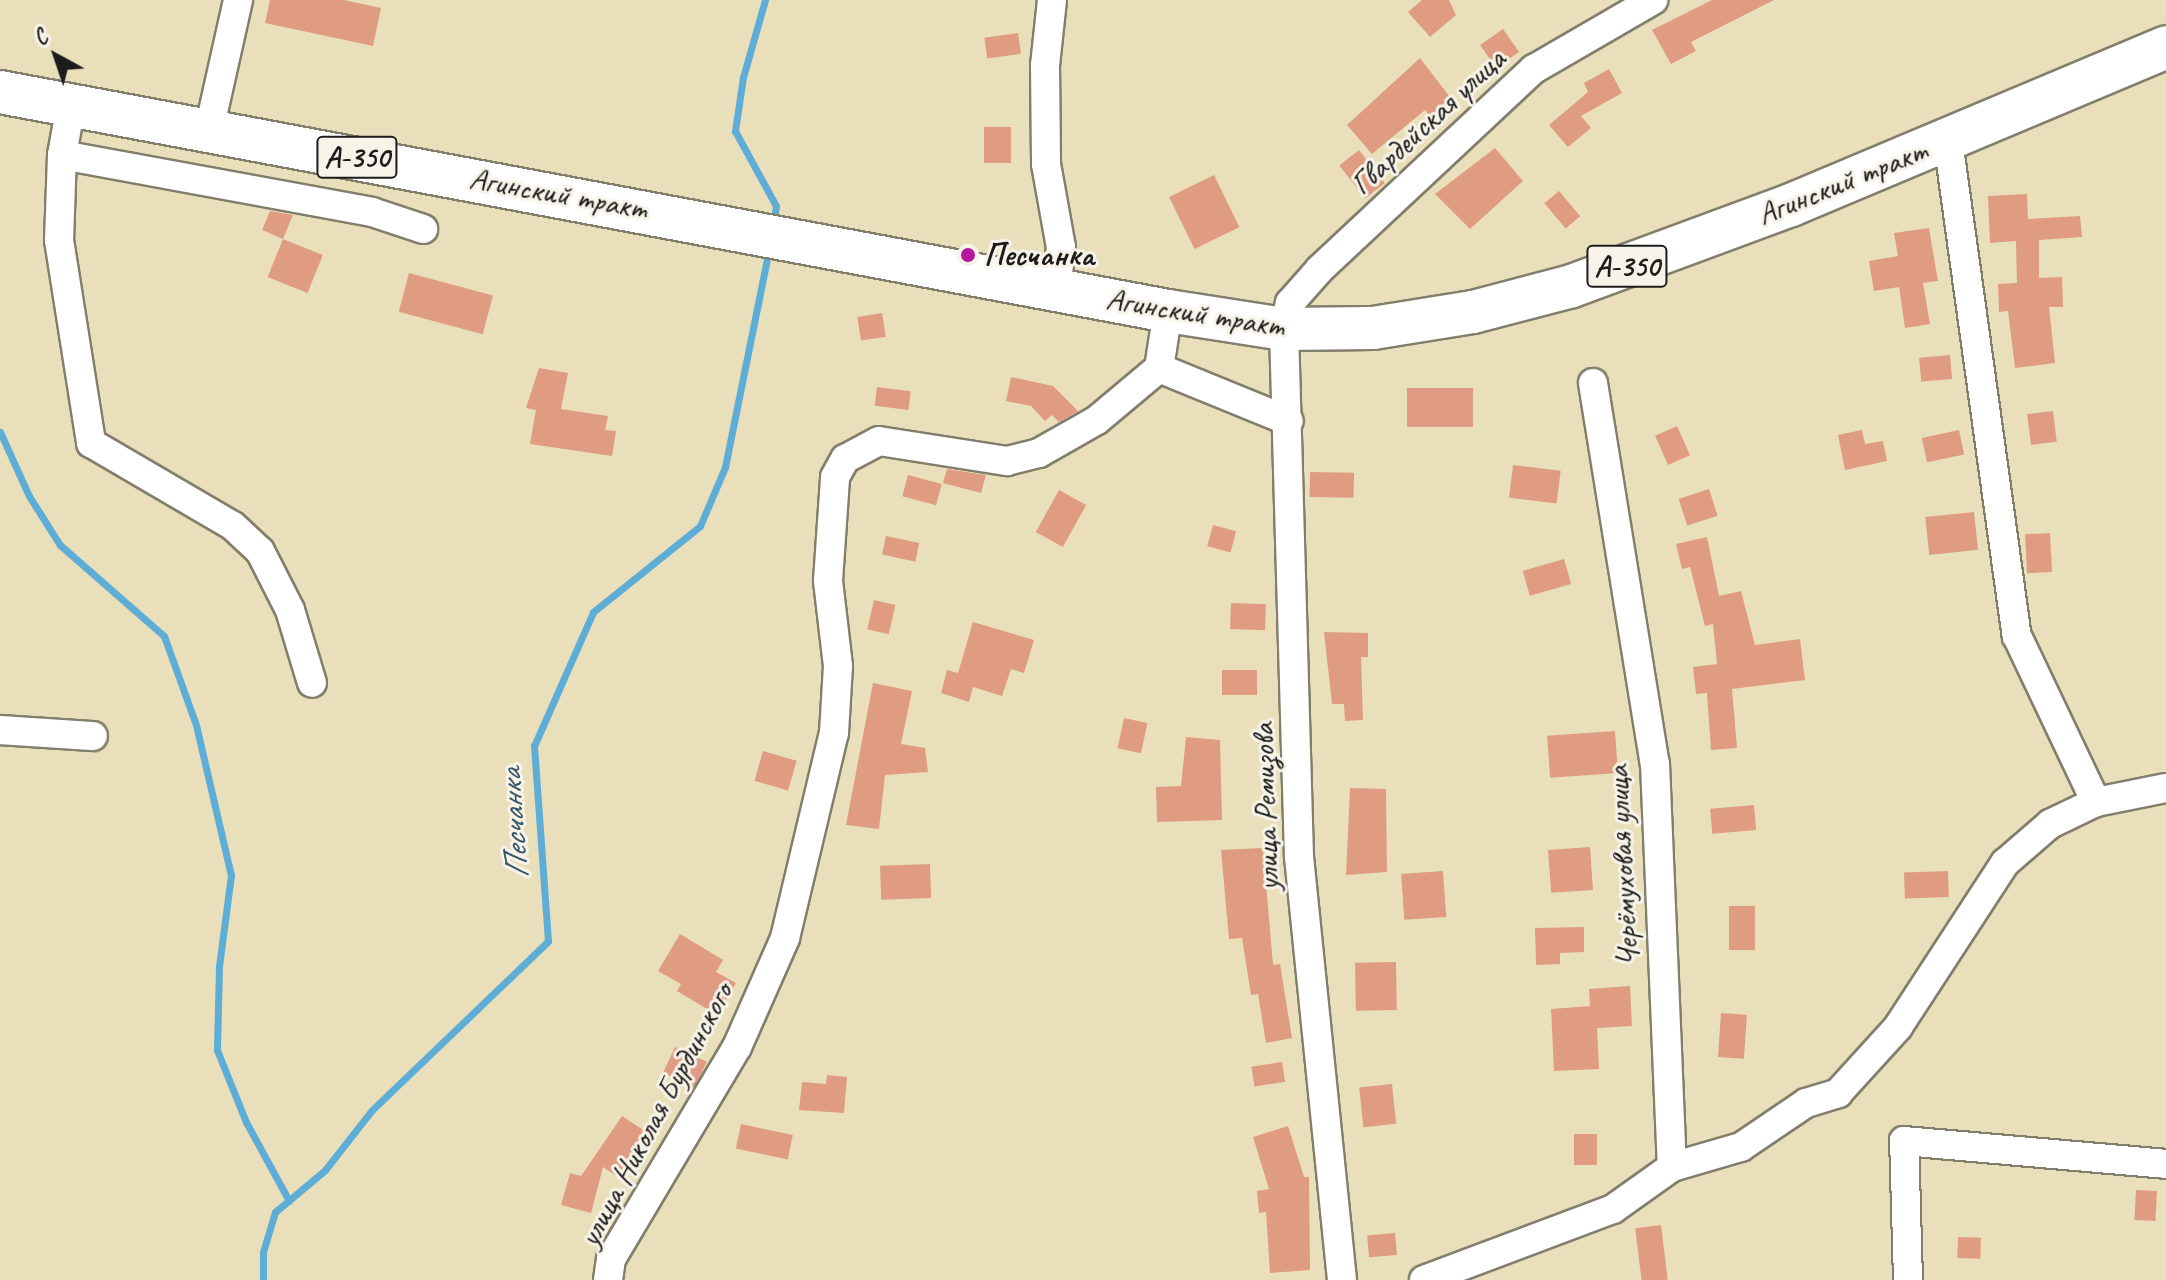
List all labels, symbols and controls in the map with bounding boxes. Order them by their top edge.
north arrow [16,16,96,96]
text: С [27,23,54,52]
street label: Гвардейская улица [1342,40,1514,204]
road number: А-350 [315,131,399,183]
street label: Агинский тракт [1752,132,1932,234]
street label: Агинский тракт [466,160,650,228]
place label: Песчанка [984,236,1094,274]
road number: А-350 [1585,240,1669,292]
marker: Песчанка [959,246,977,264]
street label: Агинский тракт [1104,280,1286,346]
street label: улица Ремизова [1244,722,1288,892]
street label: Черёмуховая улица [1599,764,1647,968]
water label: Песчанка [489,768,537,880]
street label: улица Николая Бурдинского [570,976,742,1254]

